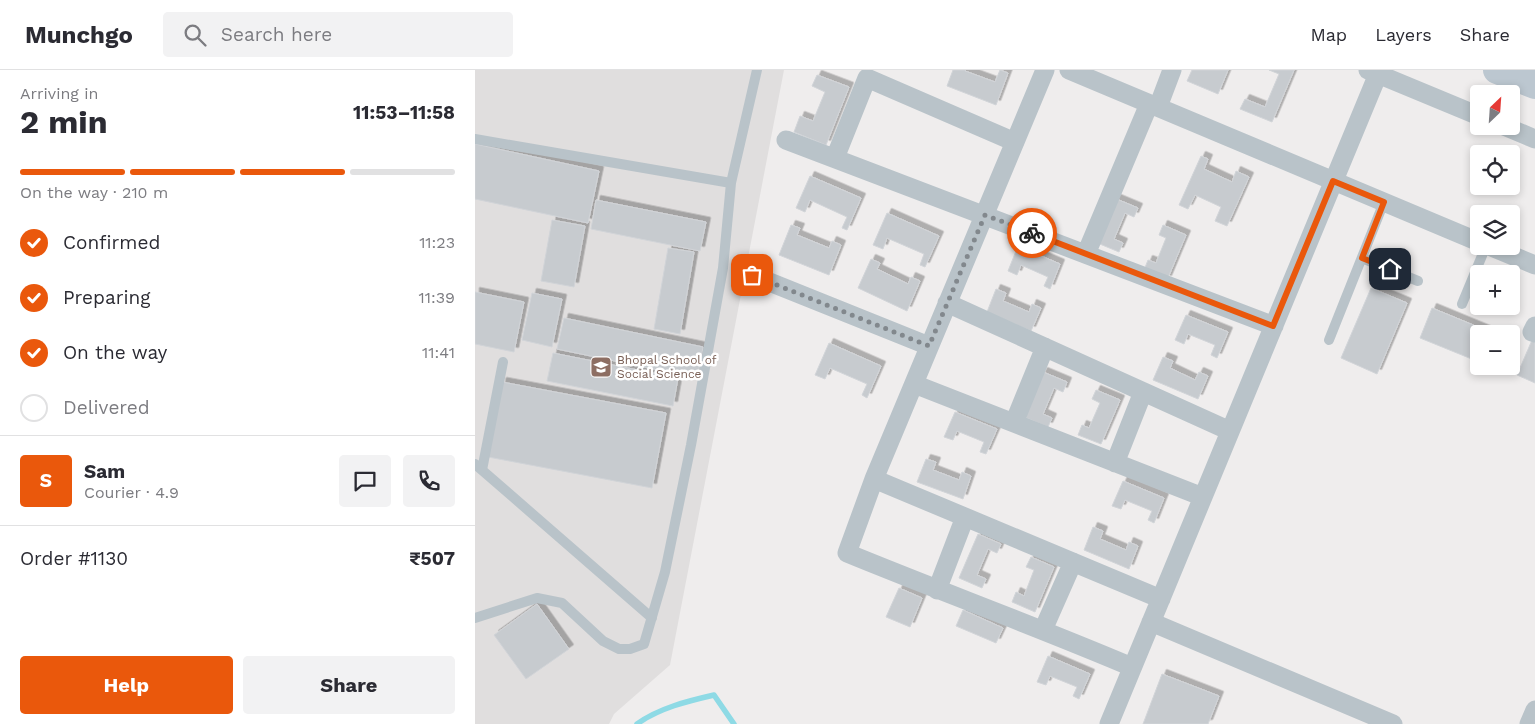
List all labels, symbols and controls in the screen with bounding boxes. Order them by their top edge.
search box [163,12,513,57]
text: Munchgo [25,21,133,49]
icon: search [181,21,209,49]
text: Search here [221,23,332,46]
text: Map [1310,24,1347,45]
text: Layers [1375,24,1432,45]
text: Share [1460,24,1510,45]
text: Arriving in [20,84,98,103]
north arrow [1470,85,1520,135]
map controls [1470,85,1520,375]
text: 11:53–11:58 [353,101,455,124]
text: 2 min [20,103,108,141]
button: locate [1470,145,1520,195]
text: On the way · 210 m [20,183,168,202]
button: layers [1470,205,1520,255]
courier [1007,208,1057,258]
icon: bike [1018,219,1046,247]
icon: check [20,229,48,257]
text: Confirmed [63,231,160,254]
text: 11:23 [419,233,455,252]
pin [1369,248,1411,290]
pin [731,254,773,296]
icon: home [1376,255,1404,283]
icon: bag [738,261,766,289]
button: + [1470,265,1520,315]
icon: check [20,284,48,312]
text: Preparing [63,286,150,309]
text: 11:39 [419,288,455,307]
button: − [1470,325,1520,375]
icon: check [20,339,48,367]
text: On the way [63,341,167,364]
text: 11:41 [422,343,455,362]
place label: Bhopal School of Social Science [617,353,717,381]
school or university icon: Bhopal School of Social Science [589,355,613,379]
text: Delivered [63,396,150,419]
button: chat [339,455,391,507]
button: phone [403,455,455,507]
text: Sam [84,460,125,483]
text: S [40,469,52,492]
text: Courier · 4.9 [84,483,179,502]
text: Order #1130 [20,547,128,570]
text: ₹507 [409,547,455,570]
button: Help [20,656,233,714]
button: Share [243,656,455,714]

